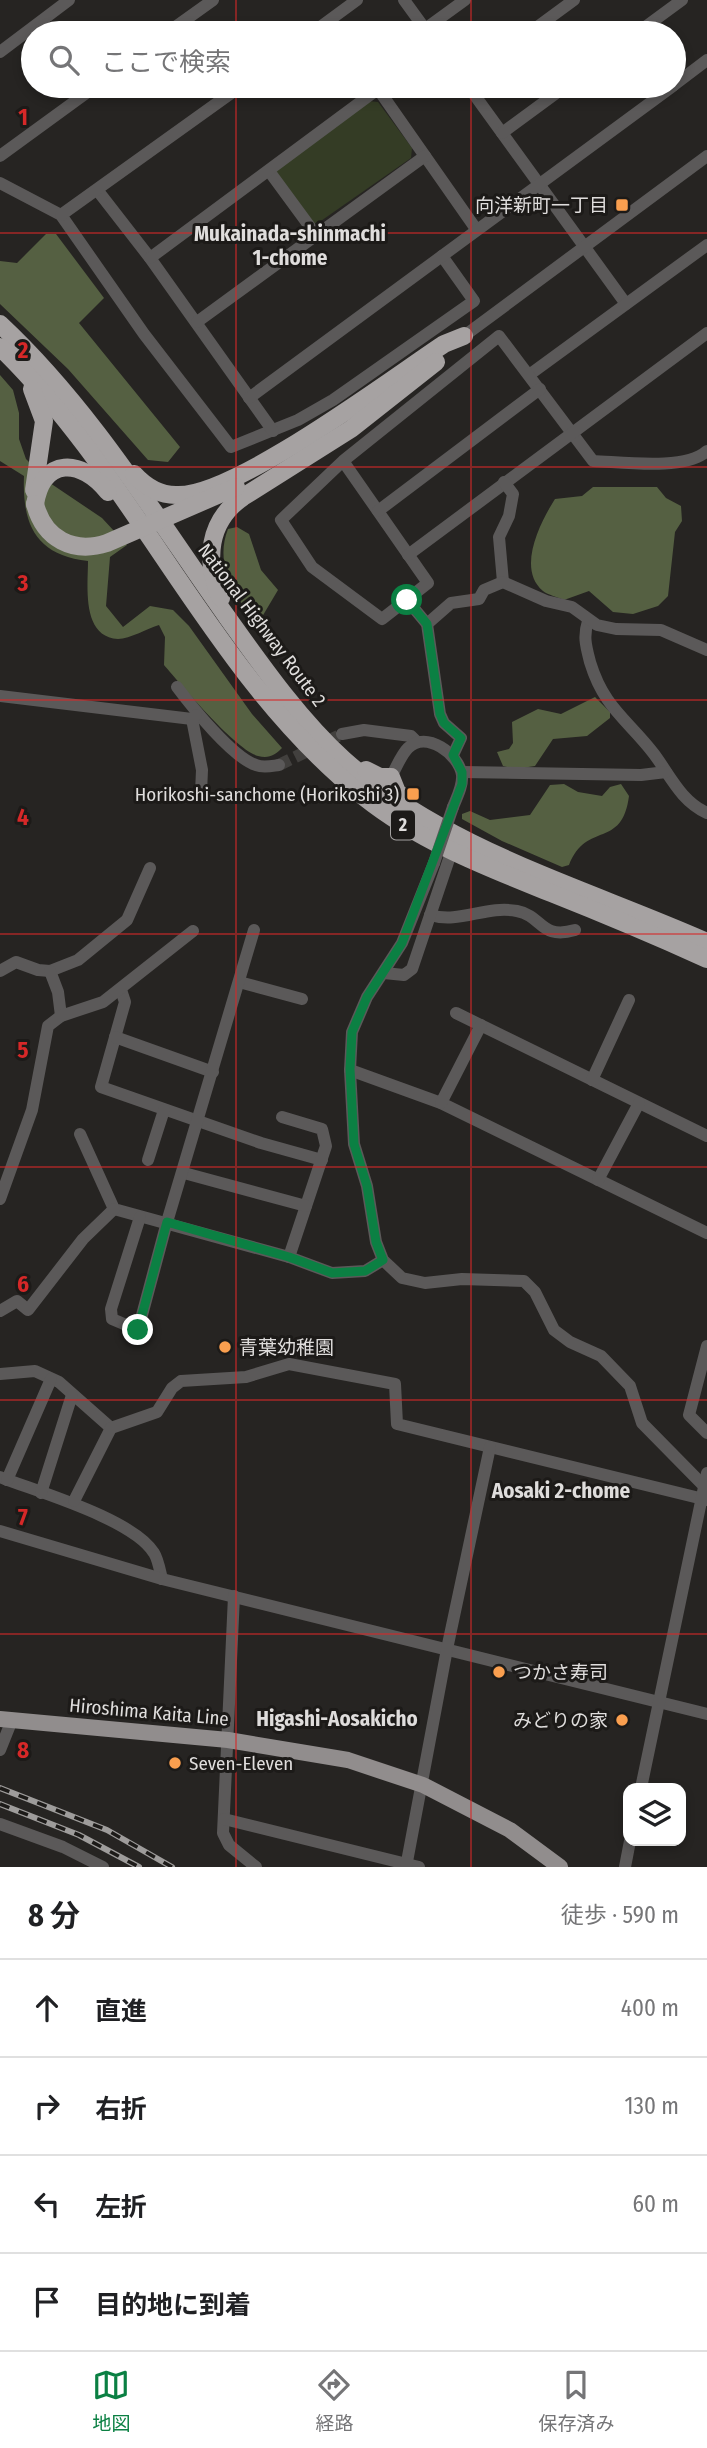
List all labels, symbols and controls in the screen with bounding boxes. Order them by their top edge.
search box [21,21,686,98]
icon: search [45,41,83,79]
text: ここで検索 [101,47,231,78]
text: 1 [18,103,28,131]
place label: 向洋新町一丁目 [475,194,608,217]
marker: 向洋新町一丁目 [614,197,630,213]
district label: Mukainada-shinmachi 1-chome [194,221,386,271]
text: 2 [17,336,29,364]
street label: National Highway Route 2 [193,539,331,711]
text: 3 [17,569,29,597]
route start [391,584,422,615]
place label: Horikoshi-sanchome (Horikoshi 3) [135,783,399,806]
marker: Horikoshi-sanchome (Horikoshi 3) [405,786,421,802]
text: 4 [17,803,29,831]
road number: 2 [391,810,415,840]
text: 5 [17,1036,29,1064]
text: 6 [17,1270,29,1298]
route end [122,1314,153,1345]
place label: 青葉幼稚園 [239,1336,334,1359]
marker: 青葉幼稚園 [217,1339,233,1355]
district label: Aosaki 2-chome [491,1478,630,1504]
text: 7 [18,1503,28,1531]
place label: つかさ寿司 [513,1661,608,1684]
marker: つかさ寿司 [491,1664,507,1680]
street label: Hiroshima Kaita Line [68,1694,230,1730]
district label: Higashi-Aosakicho [256,1706,418,1732]
place label: みどりの家 [513,1709,608,1732]
marker: みどりの家 [614,1712,630,1728]
text: 8 [17,1736,29,1764]
place label: Seven-Eleven [189,1752,293,1775]
marker: Seven-Eleven [167,1755,183,1771]
map controls [623,1783,686,1846]
button: layers [623,1783,686,1846]
text: 8 分 [28,1898,80,1934]
text: 徒歩 · 590 m [561,1901,679,1929]
icon: ahead [28,1989,66,2027]
text: 400 m [621,1994,679,2022]
text: 直進 [95,1996,147,2027]
icon: right [28,2087,66,2125]
text: 130 m [625,2092,679,2120]
text: 右折 [95,2094,147,2125]
icon: left [28,2185,66,2223]
text: 60 m [633,2190,679,2218]
text: 左折 [95,2192,147,2223]
icon: arrive [28,2283,66,2321]
text: 目的地に到着 [95,2290,251,2321]
tab: 地図 [92,2366,131,2435]
tab: 経路 [315,2366,354,2435]
tab: 保存済み [538,2366,615,2435]

